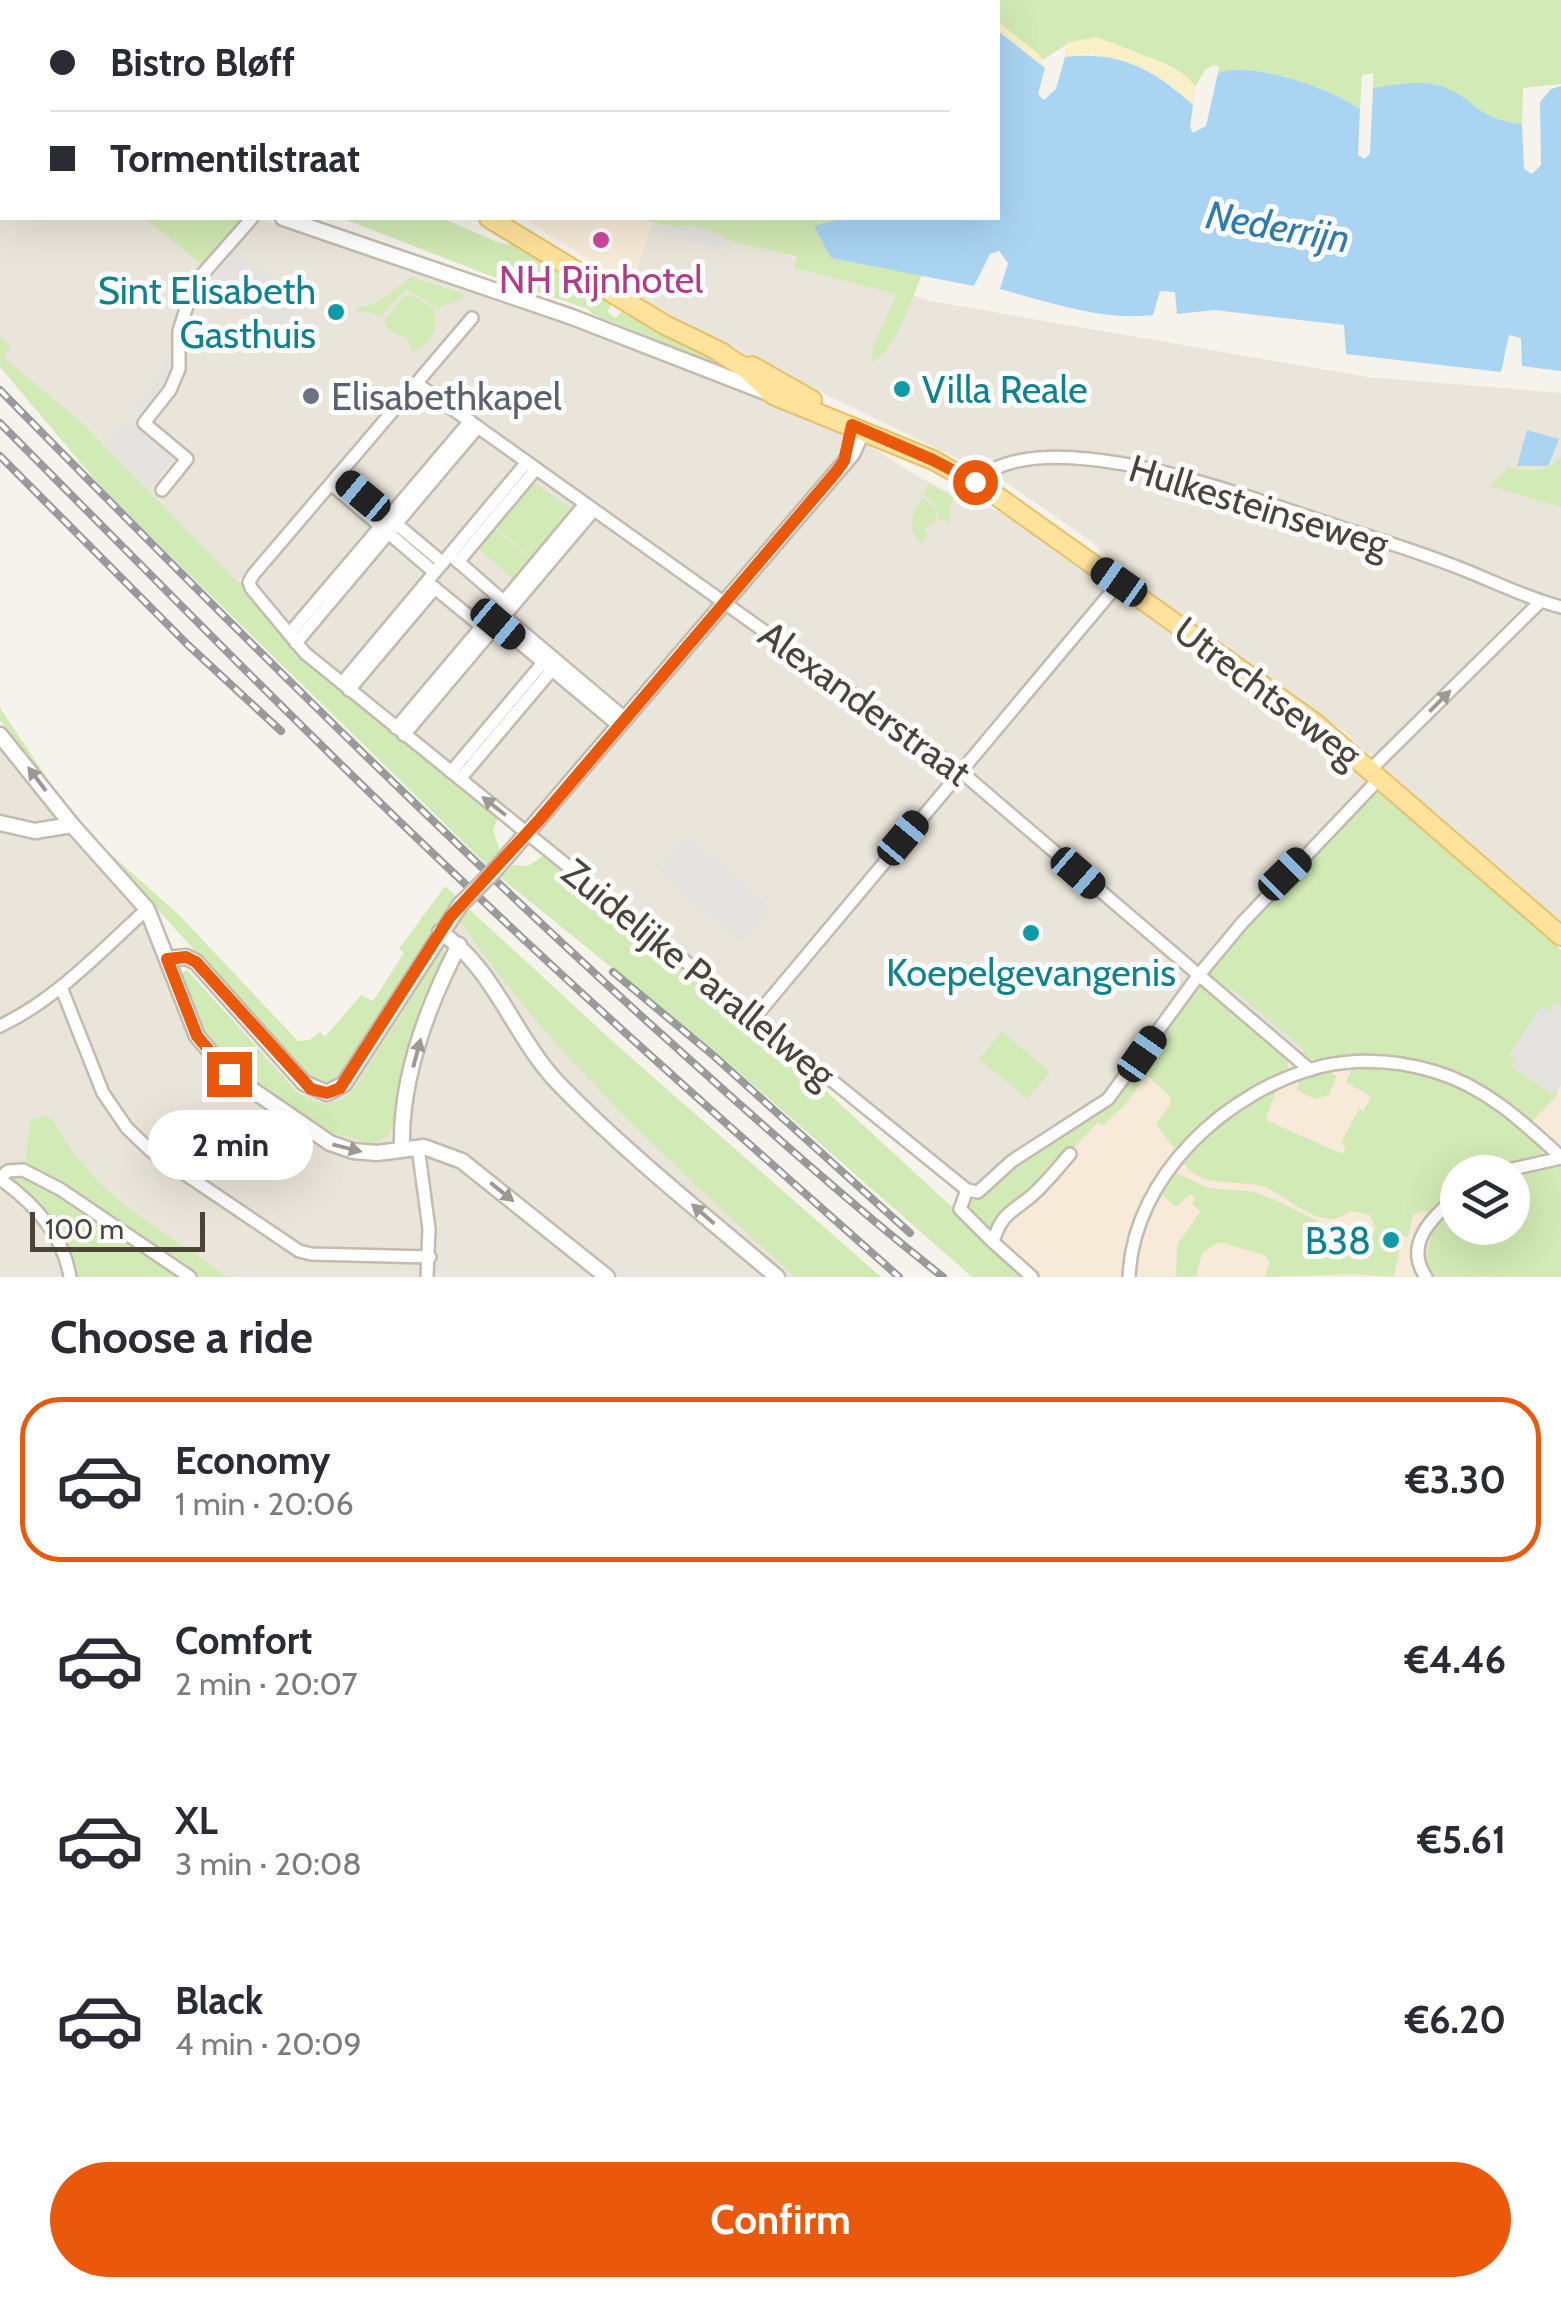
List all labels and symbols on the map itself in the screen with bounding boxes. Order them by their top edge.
water label: Nederrijn [1202,189,1354,263]
marker: NH Rijnhotel [590,229,612,251]
place label: NH Rijnhotel [499,256,703,303]
place label: Sint Elisabeth Gasthuis [98,267,316,358]
marker: Sint Elisabeth Gasthuis [325,301,347,323]
place label: Villa Reale [922,366,1088,413]
place label: Elisabethkapel [331,373,562,420]
marker: Villa Reale [891,378,913,400]
marker: Elisabethkapel [300,385,322,407]
street label: Hulkesteinseweg [1123,444,1396,568]
route start [953,460,998,505]
car [330,465,396,527]
car [1086,553,1152,611]
car [465,593,531,655]
street label: Utrechtseweg [1165,606,1372,778]
street label: Alexanderstraat [750,610,980,796]
one-way arrow [1428,690,1452,713]
one-way arrow [28,766,48,792]
one-way arrow [481,796,507,817]
car [872,805,934,871]
car [1046,842,1110,904]
car [1253,842,1317,906]
street label: Zuidelijke Parallelweg [553,848,846,1098]
marker: Koepelgevangenis [1020,922,1042,944]
place label: Koepelgevangenis [886,949,1176,996]
car [1113,1021,1171,1087]
one-way arrow [410,1037,426,1068]
route end [207,1052,252,1097]
callout: 2 min [146,1109,312,1179]
one-way arrow [332,1140,363,1156]
one-way arrow [489,1181,515,1202]
one-way arrow [691,1203,716,1225]
scale bar [30,1207,205,1252]
place label: B38 [1305,1217,1371,1264]
marker: B38 [1380,1229,1402,1251]

